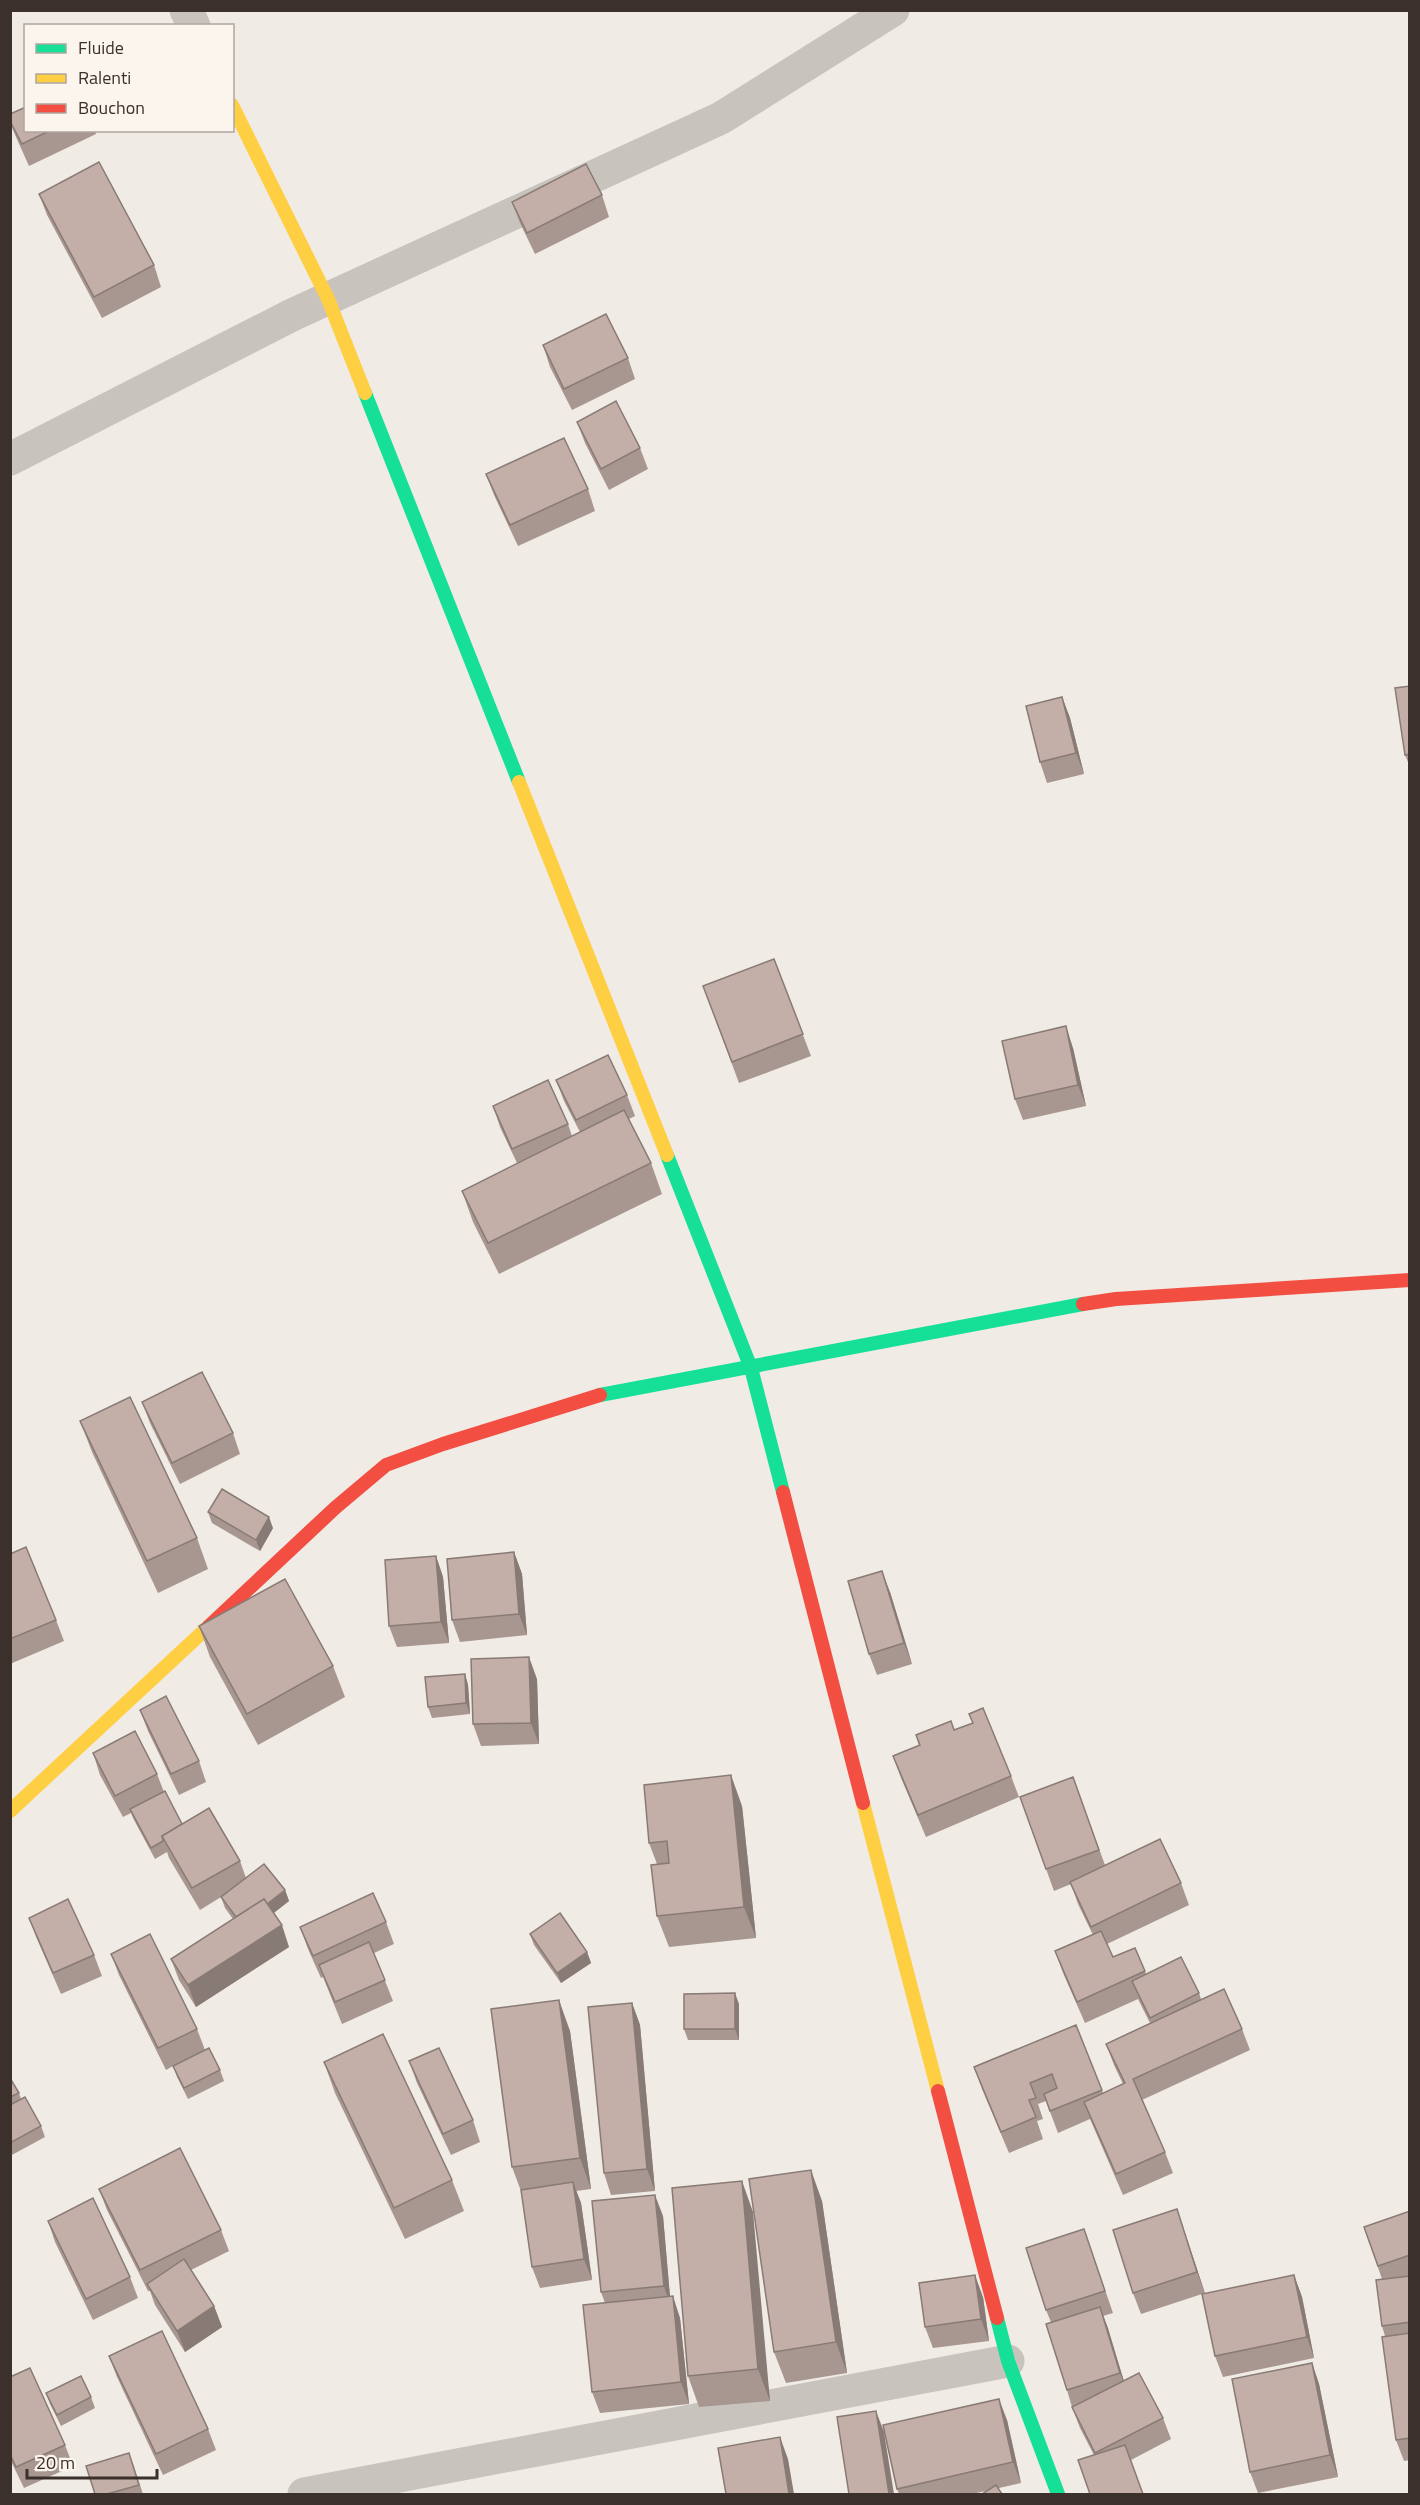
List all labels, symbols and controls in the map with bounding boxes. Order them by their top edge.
legend [24,24,234,132]
text: Fluide [78,34,124,61]
text: Ralenti [78,64,131,91]
text: Bouchon [78,94,145,121]
scale bar [27,2442,158,2480]
text: 20 m [36,2449,75,2476]

